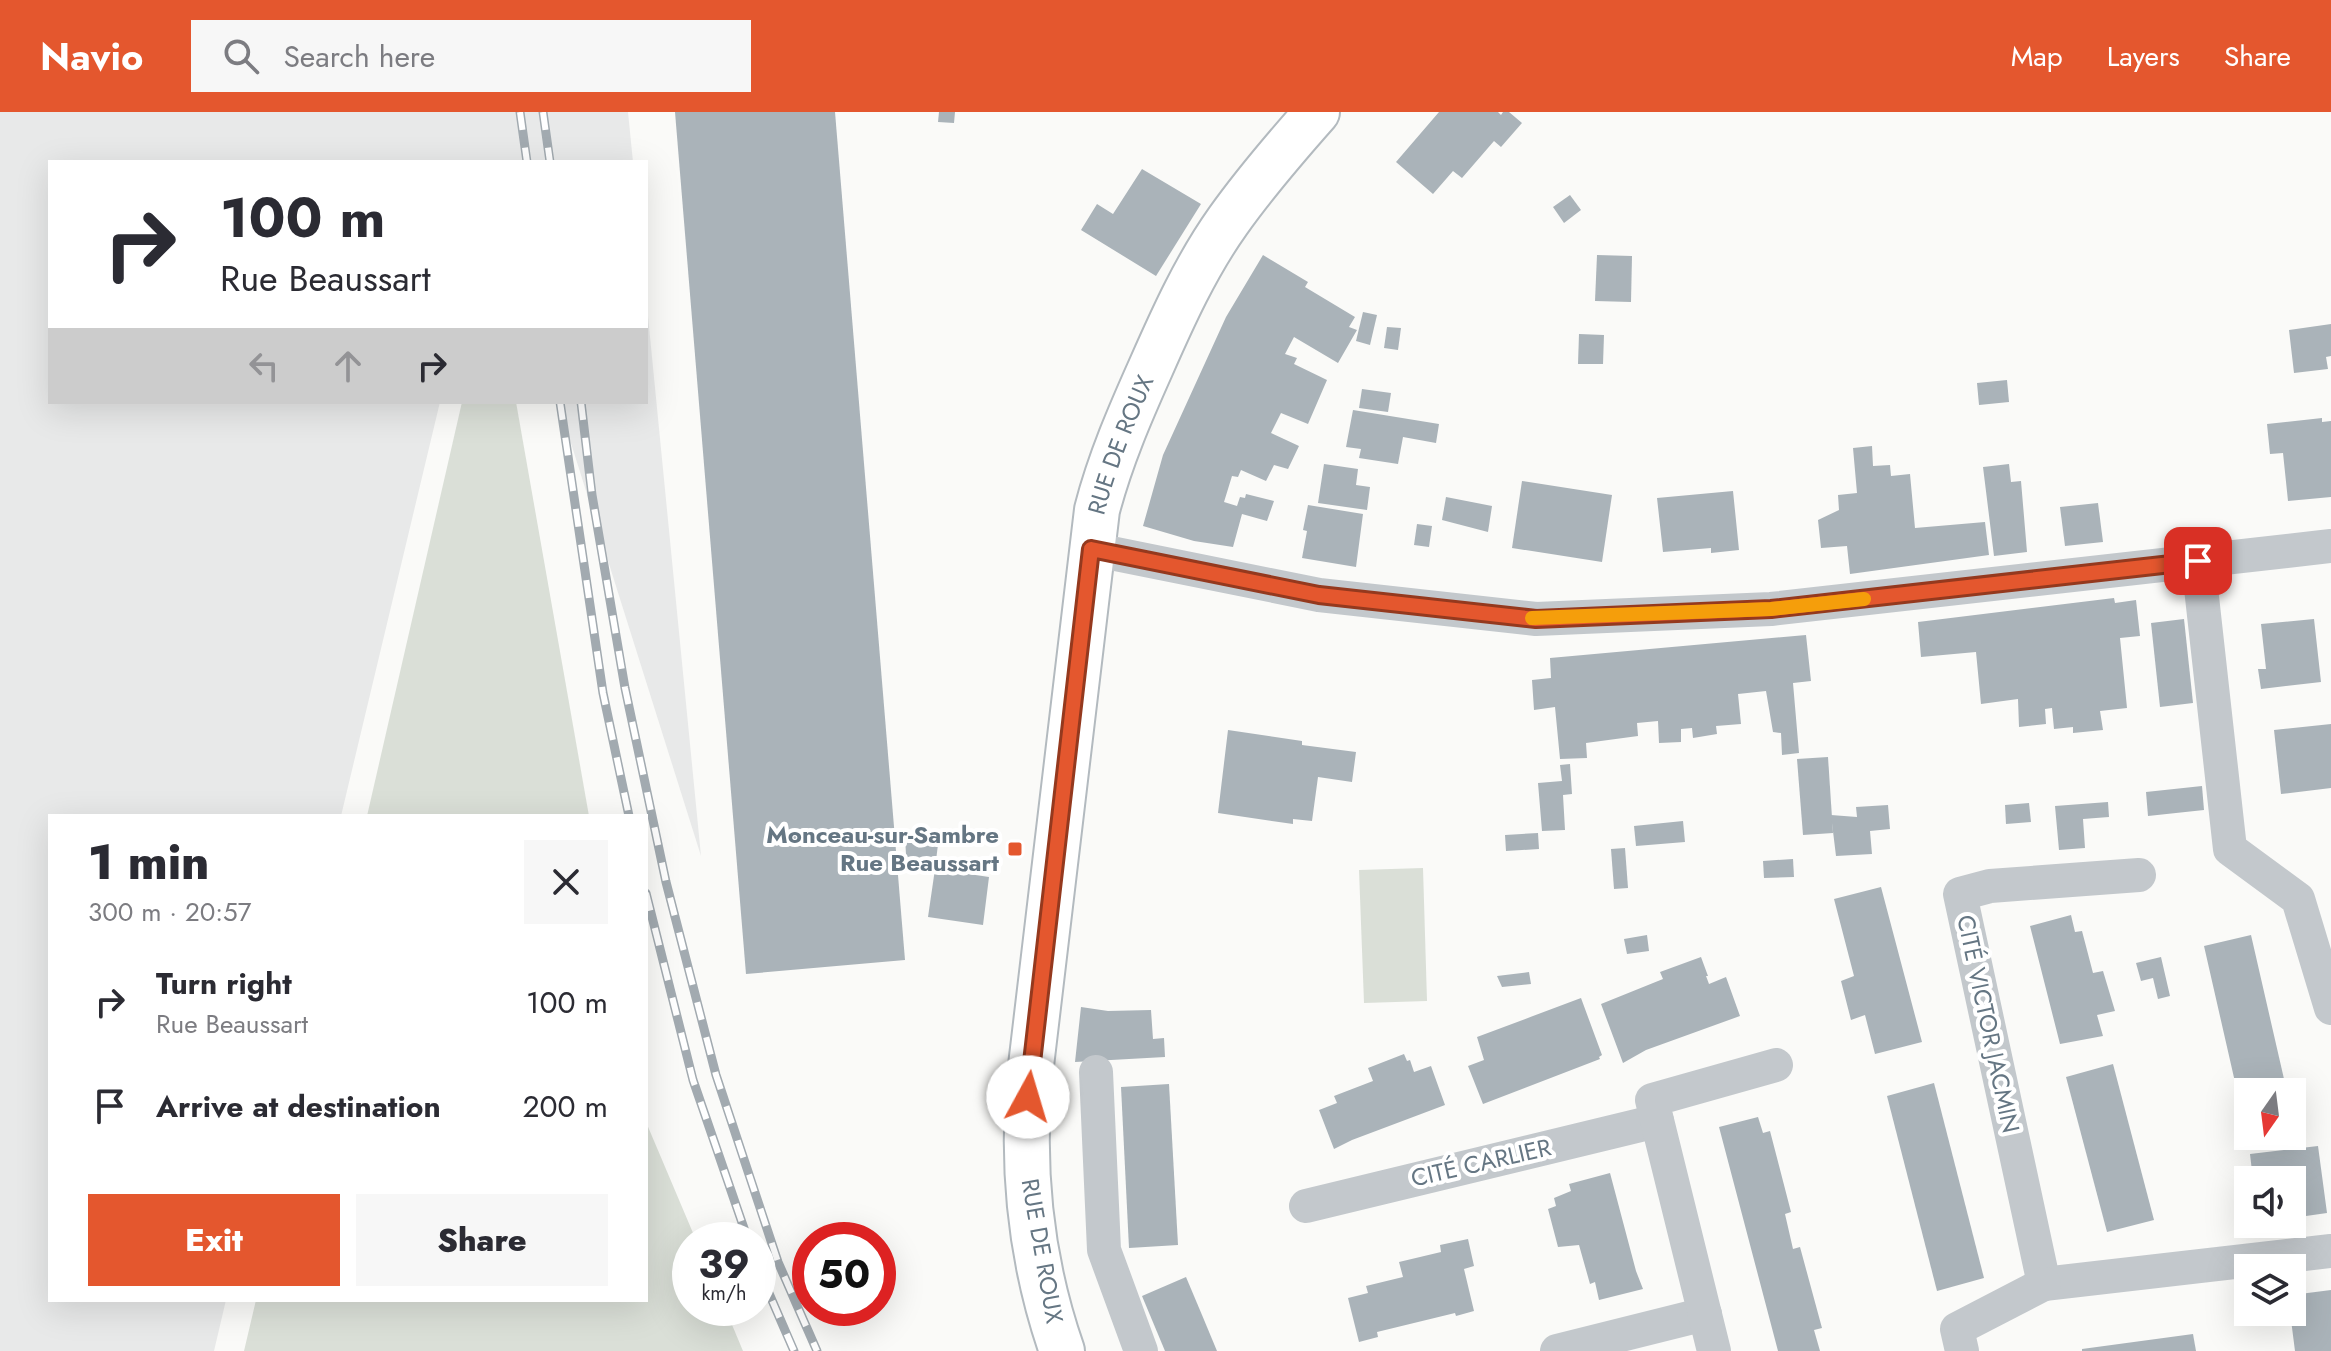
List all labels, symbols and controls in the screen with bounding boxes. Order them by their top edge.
search box [191,20,751,92]
text: Navio [40,29,143,84]
icon: search [219,34,263,78]
text: Search here [283,35,435,78]
text: Map [2011,36,2063,77]
text: Layers [2107,36,2180,77]
text: Share [2224,36,2291,77]
text: 100 m [220,177,385,258]
icon: right [88,192,192,296]
text: Rue Beaussart [220,252,431,304]
icon: left [242,344,286,388]
icon: ahead [326,344,370,388]
icon: right [410,344,454,388]
street label: RUE DE ROUX [1079,369,1162,518]
pin [2164,527,2232,595]
icon: arrive [2176,539,2220,583]
place label: Monceau-sur-Sambre Rue Beaussart [766,817,999,880]
text: 1 min [88,828,209,897]
button: close [524,840,608,924]
marker: Monceau-sur-Sambre Rue Beaussart [1006,840,1024,858]
text: 300 m · 20:57 [88,893,251,931]
street label: CITÉ VICTOR JACMIN [1948,912,2029,1136]
text: Turn right [156,962,292,1005]
icon: right [88,980,132,1024]
text: 100 m [526,981,608,1024]
text: Rue Beaussart [156,1005,308,1043]
position arrow [986,1055,1070,1139]
north arrow [2234,1078,2306,1150]
map controls [2234,1078,2306,1326]
icon: arrive [88,1084,132,1128]
text: Arrive at destination [156,1085,441,1128]
text: 200 m [523,1085,608,1128]
street label: CITÉ CARLIER [1407,1129,1555,1196]
button: sound [2234,1166,2306,1238]
street label: RUE DE ROUX [1013,1176,1073,1327]
button: Exit [88,1194,340,1286]
button: Share [356,1194,608,1286]
speed limit sign: 50 [792,1222,896,1326]
text: 39 [698,1235,750,1293]
button: layers [2234,1254,2306,1326]
text: km/h [701,1279,747,1308]

